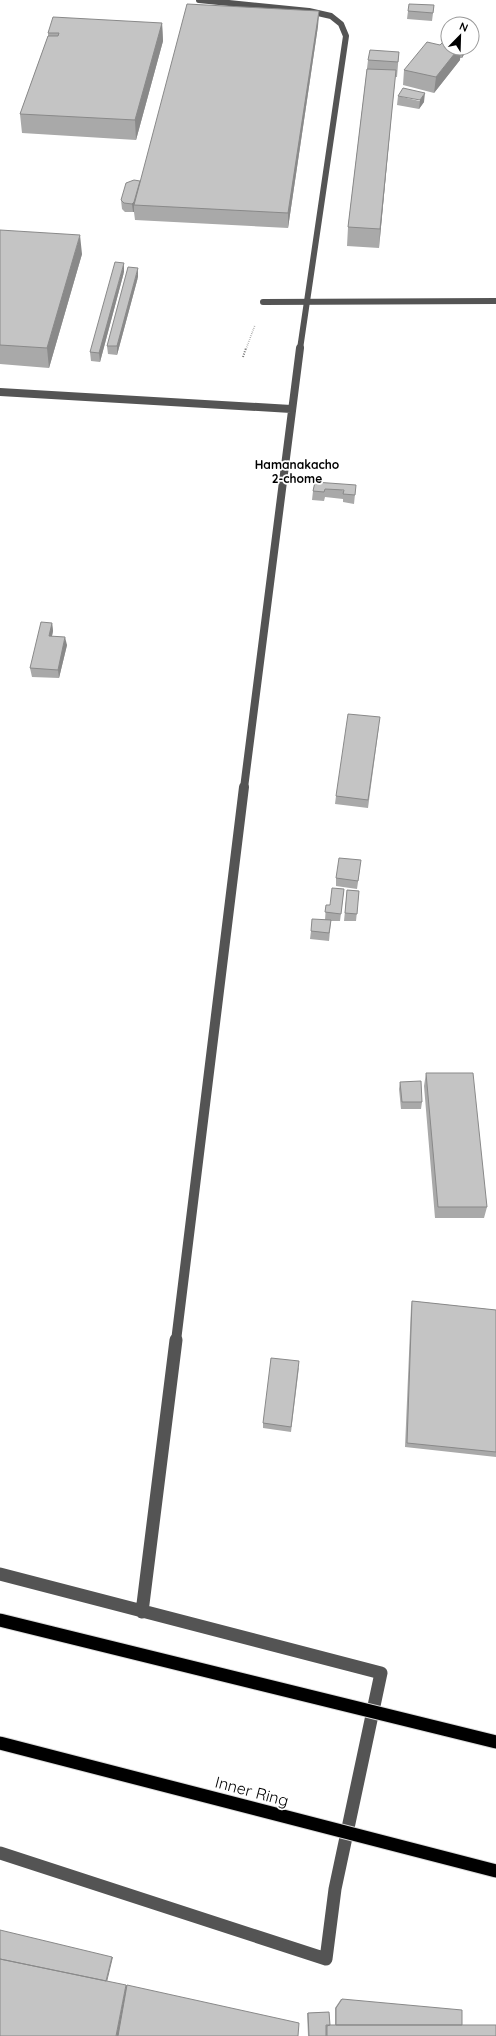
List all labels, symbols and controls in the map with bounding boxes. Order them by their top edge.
north arrow [440,16,480,56]
text: N [457,19,470,35]
district label: Hamanakacho 2-chome [255,457,340,486]
street label: Inner Ring [213,1772,291,1810]

